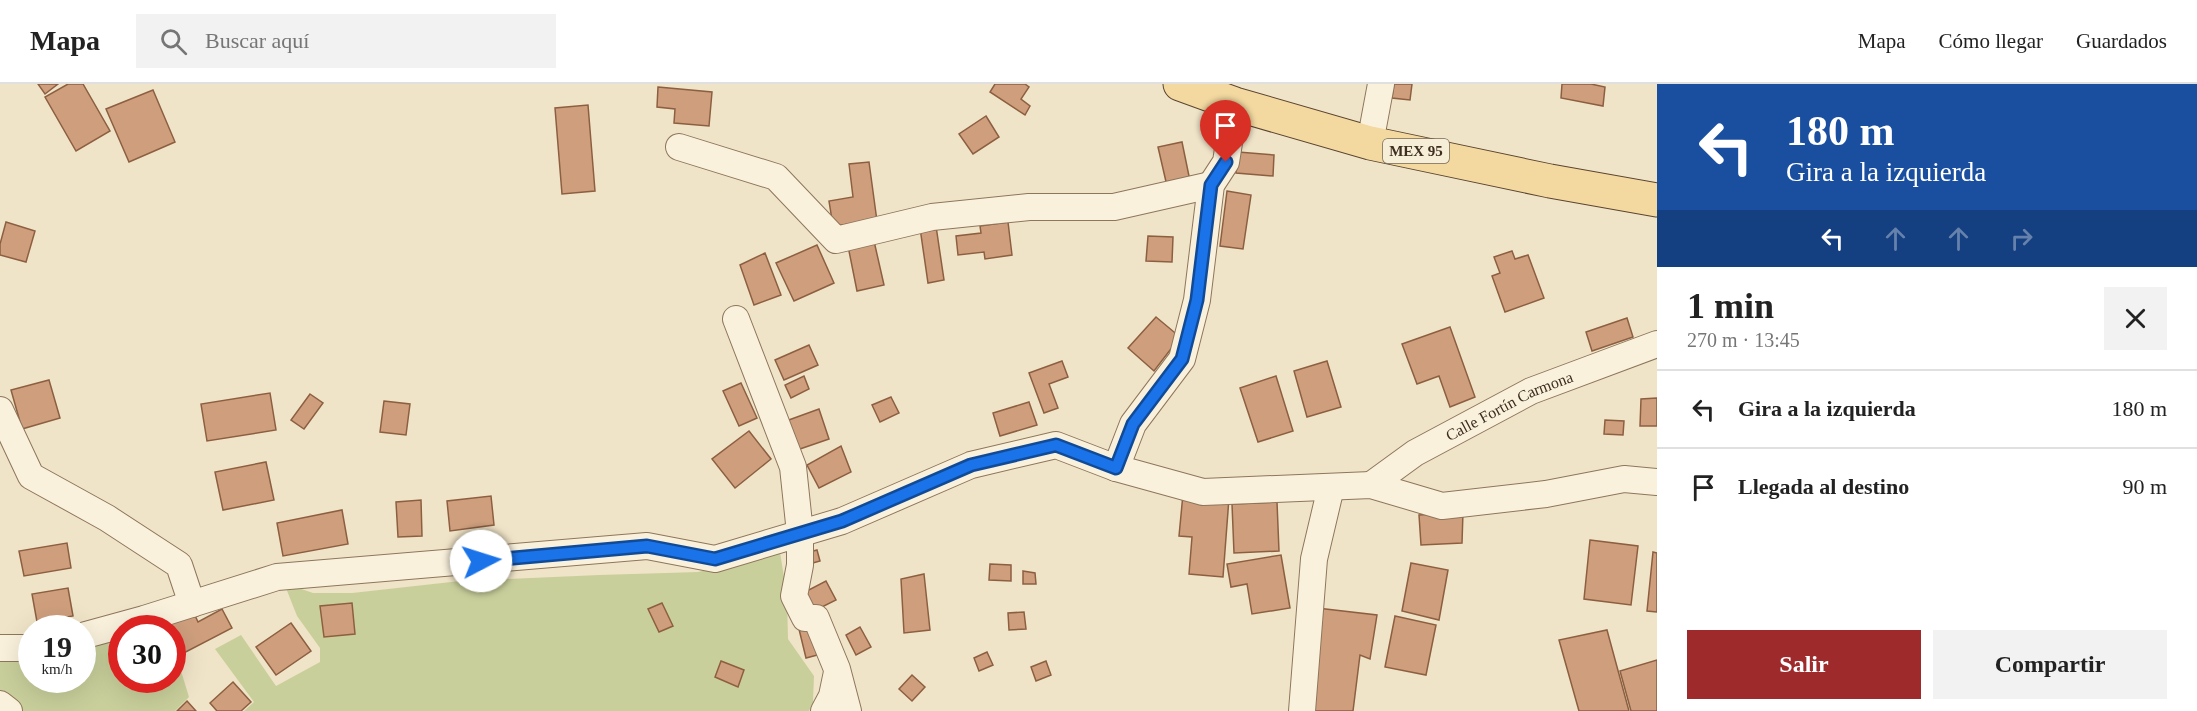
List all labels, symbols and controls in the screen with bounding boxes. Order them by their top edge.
search box [136,14,556,68]
text: Mapa [30,25,100,56]
icon: search [157,25,190,58]
text: Buscar aquí [205,28,309,53]
text: Mapa [1858,29,1906,53]
text: Cómo llegar [1939,29,2043,53]
text: Guardados [2076,29,2167,53]
pin [1200,100,1251,162]
icon: left [1687,108,1765,186]
text: 180 m [1786,108,1895,154]
icon: arrive [1209,109,1242,142]
road number: MEX 95 [1383,139,1449,163]
text: Gira a la izquierda [1786,157,1986,187]
icon: left [1816,222,1849,255]
icon: ahead [1879,222,1912,255]
icon: ahead [1942,222,1975,255]
icon: right [2005,222,2038,255]
text: 1 min [1687,286,1774,326]
button: close [2104,287,2167,350]
text: 270 m · 13:45 [1687,329,1800,351]
street label: Calle Fortín Carmona [1443,368,1575,444]
icon: left [1687,393,1720,426]
text: Gira a la izquierda [1738,396,1916,421]
text: 180 m [2111,396,2167,421]
icon: arrive [1687,471,1720,504]
text: Llegada al destino [1738,474,1909,499]
text: 90 m [2122,474,2167,499]
position arrow [449,529,513,593]
speed limit sign: 30 [108,615,186,693]
text: 19 [42,630,72,663]
button: Salir [1687,630,1921,699]
button: Compartir [1933,630,2167,699]
text: km/h [42,661,72,677]

